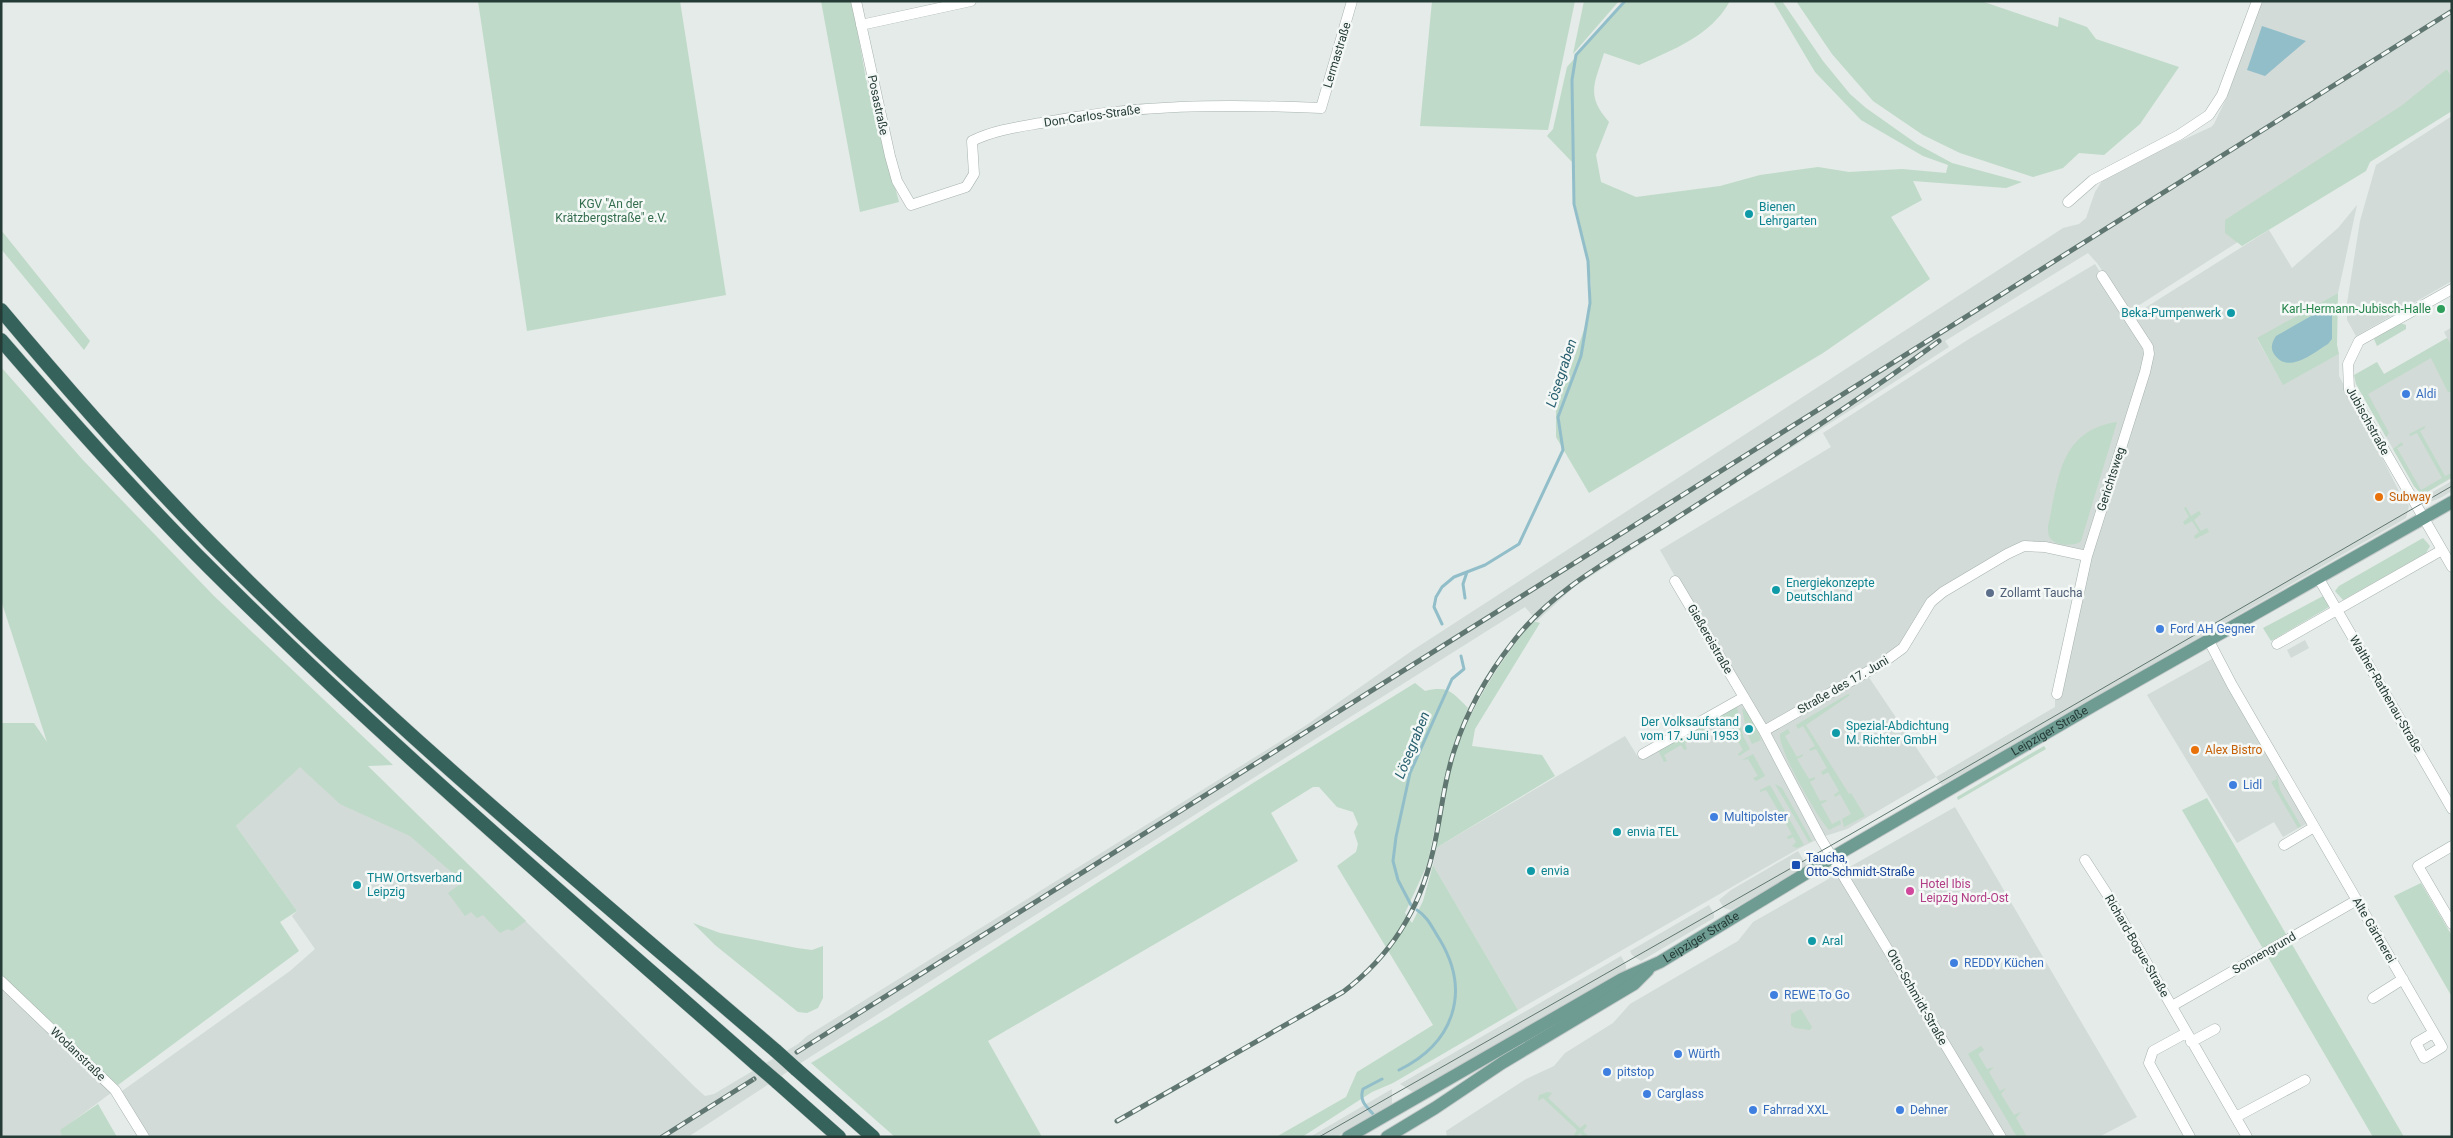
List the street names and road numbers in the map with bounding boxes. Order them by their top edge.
street label: Lermastraße [1320,20,1354,90]
street label: Posastraße [865,74,891,136]
street label: Don-Carlos-Straße [1043,102,1141,130]
street label: Jubischstraße [2343,384,2393,458]
street label: Gerichtsweg [2094,445,2128,513]
street label: Gießereistraße [1684,602,1736,676]
street label: Walther-Rathenau-Straße [2347,633,2425,755]
street label: Straße des 17. Juni [1795,653,1891,717]
street label: Leipziger Straße [2009,703,2091,759]
street label: Richard-Bogue-Straße [2102,892,2172,1000]
street label: Alte Gärtnerei [2350,895,2398,965]
street label: Leipziger Straße [1661,909,1742,965]
street label: Sonnengrund [2230,929,2298,977]
street label: Otto-Schmidt-Straße [1884,947,1950,1047]
street label: Wodanstraße [48,1024,108,1084]

